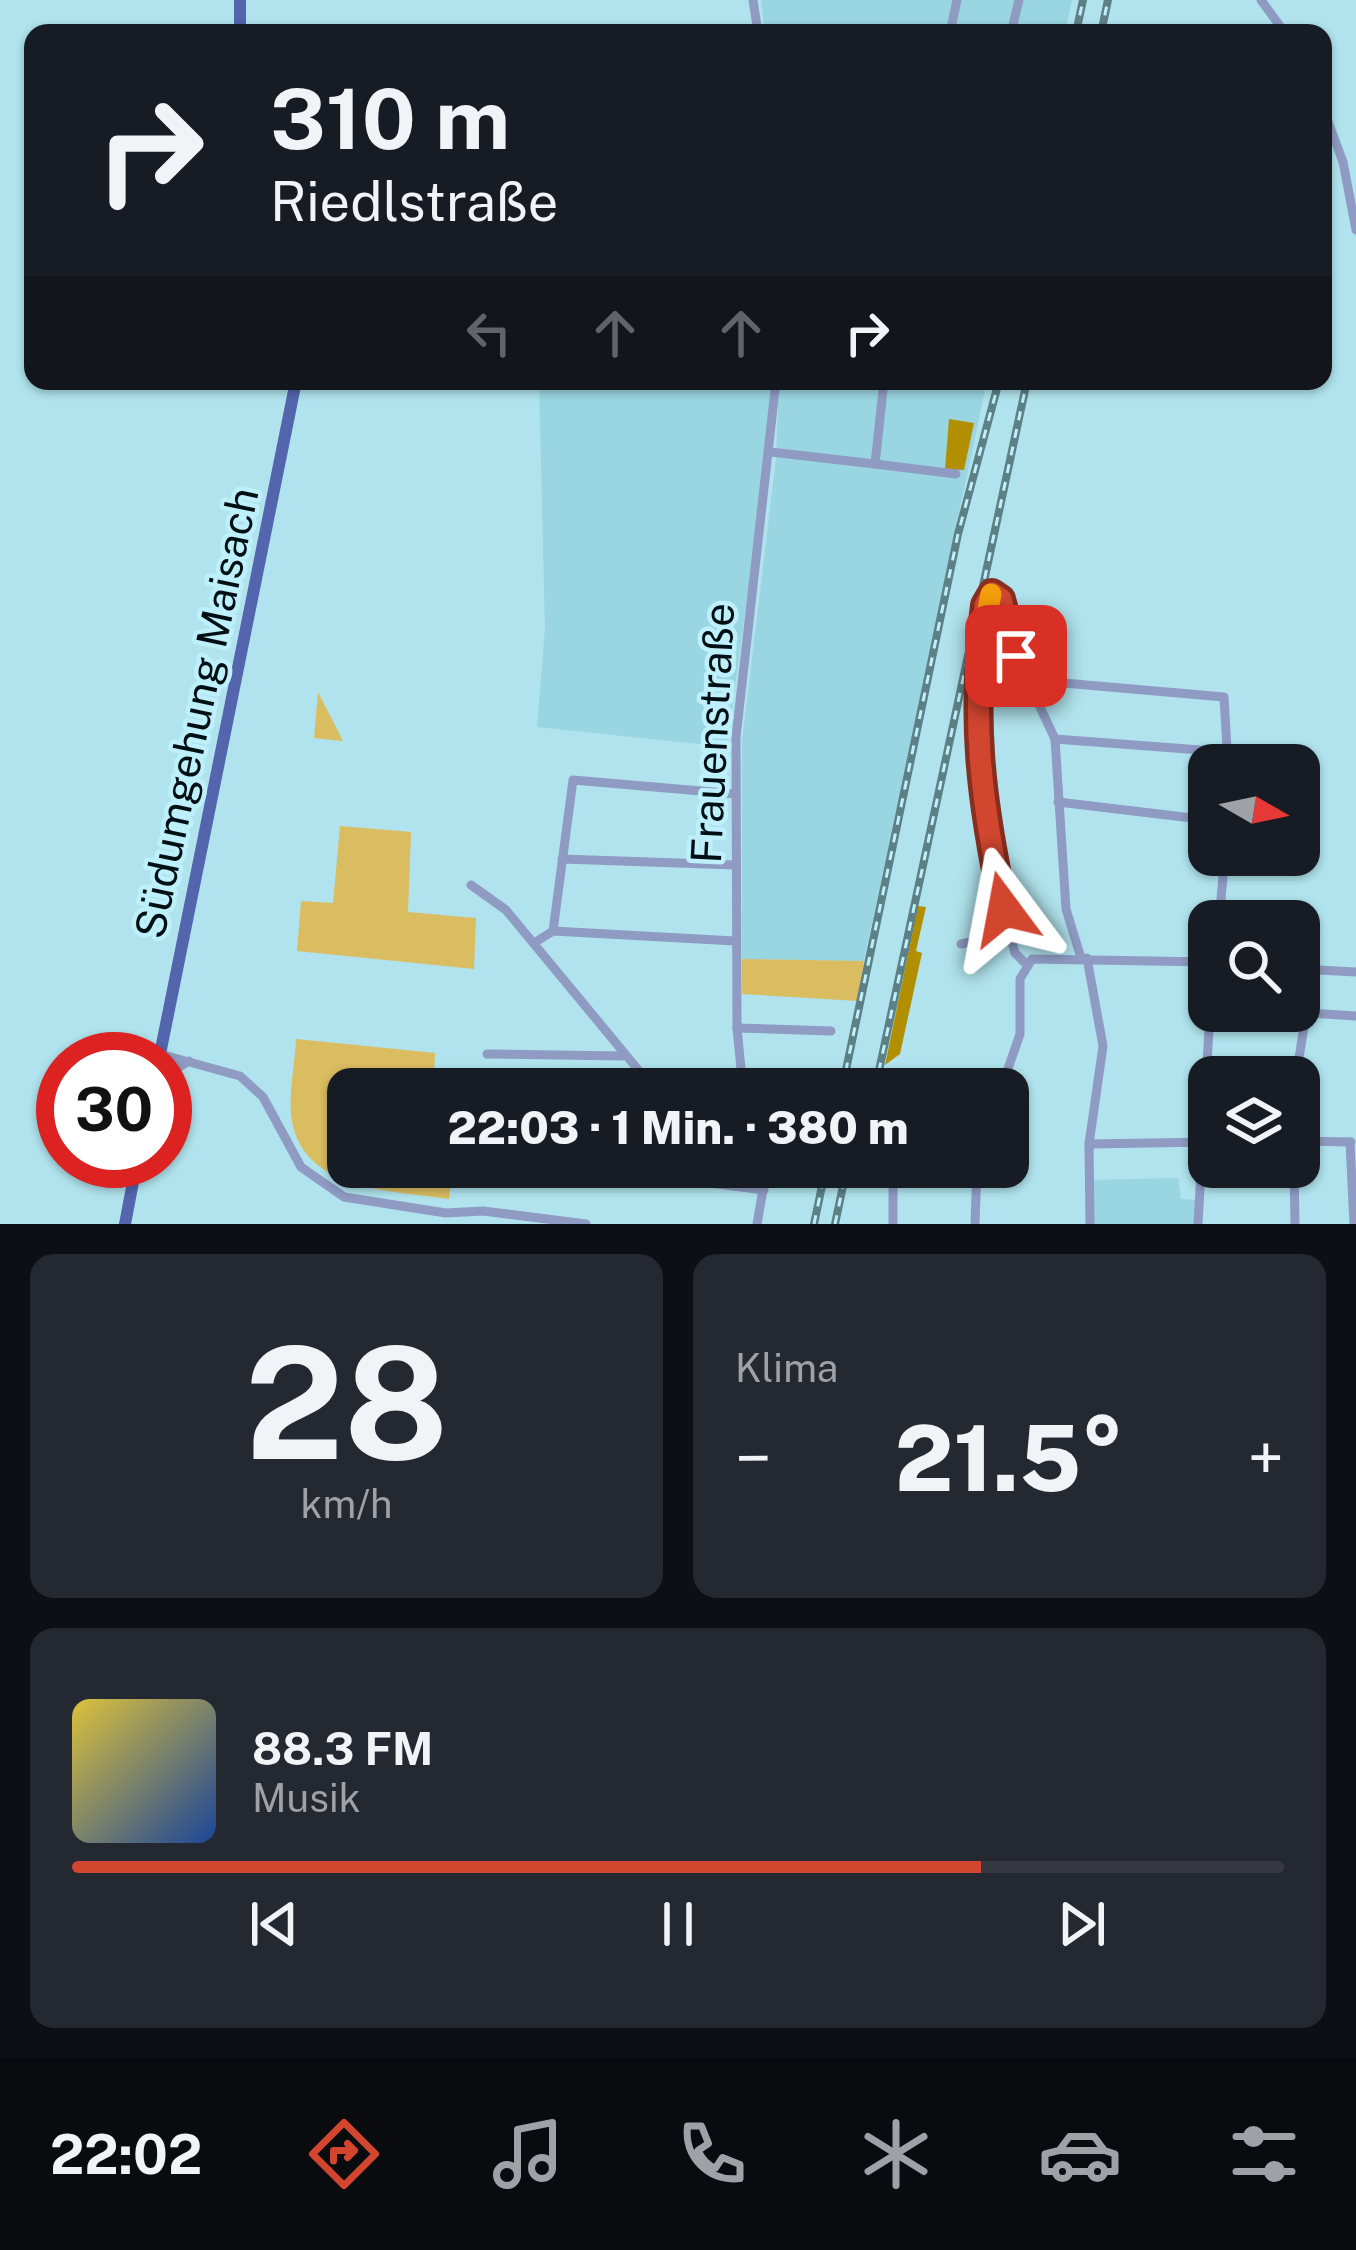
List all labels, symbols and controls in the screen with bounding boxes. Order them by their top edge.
text: 310 m [270,69,510,168]
icon: right [72,72,228,228]
text: Riedlstraße [270,170,558,233]
icon: left [456,300,522,366]
icon: ahead [582,300,648,366]
icon: ahead [708,300,774,366]
icon: right [834,300,900,366]
street label: Südumgehung Maisach [124,483,268,943]
street label: Frauenstraße [681,602,743,864]
pin [965,605,1067,707]
icon: arrive [983,623,1049,689]
north arrow [1188,744,1320,876]
map controls [1188,744,1320,1188]
position arrow [941,846,1067,972]
button: search [1188,900,1320,1032]
speed limit sign: 30 [36,1032,192,1188]
button: layers [1188,1056,1320,1188]
text: 22:03 · 1 Min. · 380 m [447,1101,909,1154]
text: 28 [245,1311,448,1494]
text: Klima [735,1345,838,1391]
text: 21.5° [895,1405,1124,1511]
text: − [735,1419,772,1497]
text: + [1247,1419,1284,1497]
text: km/h [301,1481,392,1527]
text: 88.3 FM [252,1722,433,1775]
text: Musik [252,1775,361,1821]
icon: previous [241,1891,307,1957]
icon: pause [645,1891,711,1957]
icon: next [1049,1891,1115,1957]
icon: directions [302,2112,386,2196]
icon: music [486,2112,570,2196]
icon: phone [670,2112,754,2196]
icon: climate [854,2112,938,2196]
icon: car [1038,2112,1122,2196]
icon: filters [1222,2112,1306,2196]
text: 22:02 [50,2123,202,2186]

